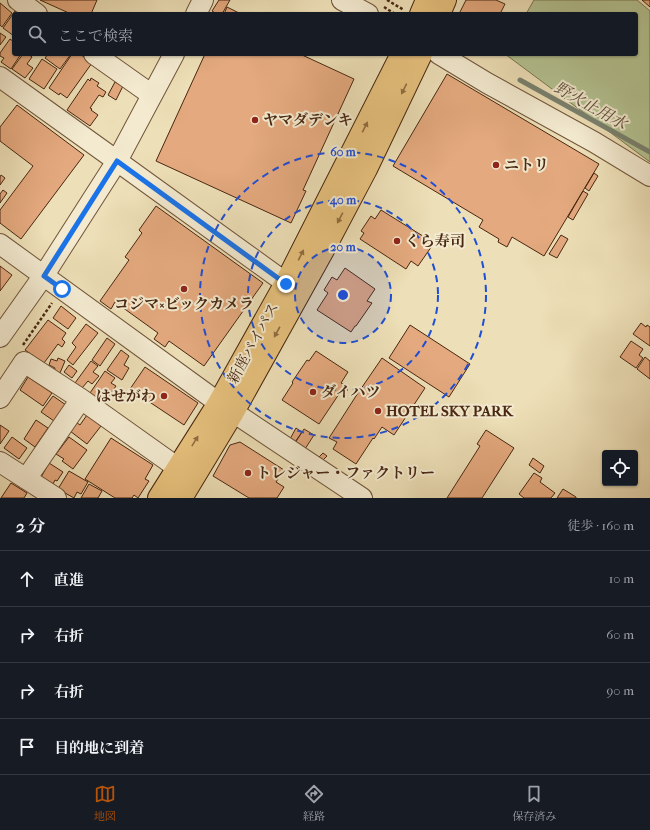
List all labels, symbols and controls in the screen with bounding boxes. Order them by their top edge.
search box [12,12,638,56]
icon: search [26,23,48,45]
text: ここで検索 [58,27,133,45]
water label: 野火止用水 [551,78,632,134]
one-way arrow [401,83,408,95]
place label: ヤマダデンキ [263,111,353,129]
marker: ヤマダデンキ [250,115,260,125]
one-way arrow [362,121,369,132]
text: 60 m [330,145,357,159]
place label: ニトリ [504,156,549,174]
marker: ニトリ [491,160,501,170]
text: 40 m [329,193,357,208]
one-way arrow [337,212,343,224]
place label: くら寿司 [405,232,465,250]
marker: くら寿司 [392,236,402,246]
text: 20 m [330,240,357,254]
one-way arrow [297,249,304,261]
route end [277,275,295,293]
route start [53,280,71,298]
marker: コジマ×ビックカメラ [179,284,189,294]
centre of rings [336,288,350,302]
place label: コジマ×ビックカメラ [114,295,254,313]
street label: 新座バイパス [223,299,283,387]
one-way arrow [274,326,281,338]
place label: ダイハツ [321,383,380,401]
place label: はせがわ [96,387,156,405]
marker: ダイハツ [308,387,318,397]
marker: はせがわ [159,391,169,401]
place label: HOTEL SKY PARK [386,402,514,420]
marker: HOTEL SKY PARK [373,406,383,416]
one-way arrow [191,436,199,446]
map controls [602,450,638,486]
button: locate [602,450,638,486]
place label: トレジャー・ファクトリー [256,464,435,482]
marker: トレジャー・ファクトリー [243,468,253,478]
text: 2 分 [16,516,45,536]
text: 徒歩 · 160 m [567,518,634,533]
icon: ahead [16,568,38,590]
text: 直進 [54,571,84,589]
text: 10 m [609,571,634,586]
icon: right [16,624,38,646]
text: 右折 [54,627,84,645]
text: 60 m [606,627,634,642]
icon: right [16,680,38,702]
text: 右折 [54,683,84,701]
text: 90 m [606,683,634,698]
icon: arrive [16,736,38,758]
text: 目的地に到着 [54,739,144,757]
tab: 地図 [94,783,116,823]
tab: 経路 [303,783,325,823]
tab: 保存済み [512,783,556,823]

